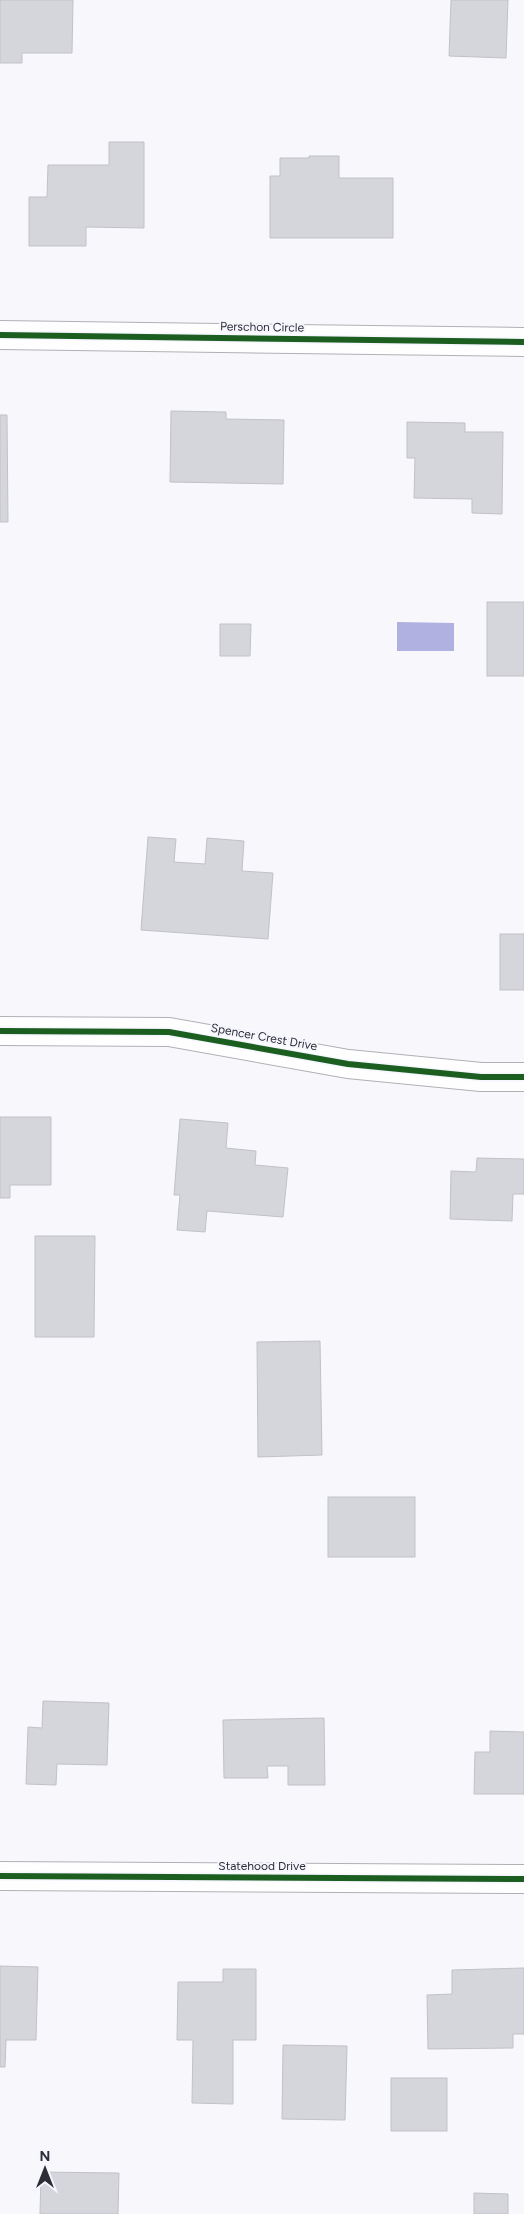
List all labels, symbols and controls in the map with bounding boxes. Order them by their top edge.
street label: Perschon Circle [220,319,305,335]
street label: Spencer Crest Drive [210,1021,319,1053]
street label: Statehood Drive [218,1859,306,1873]
north arrow [20,2144,70,2194]
text: N [40,2148,50,2165]

